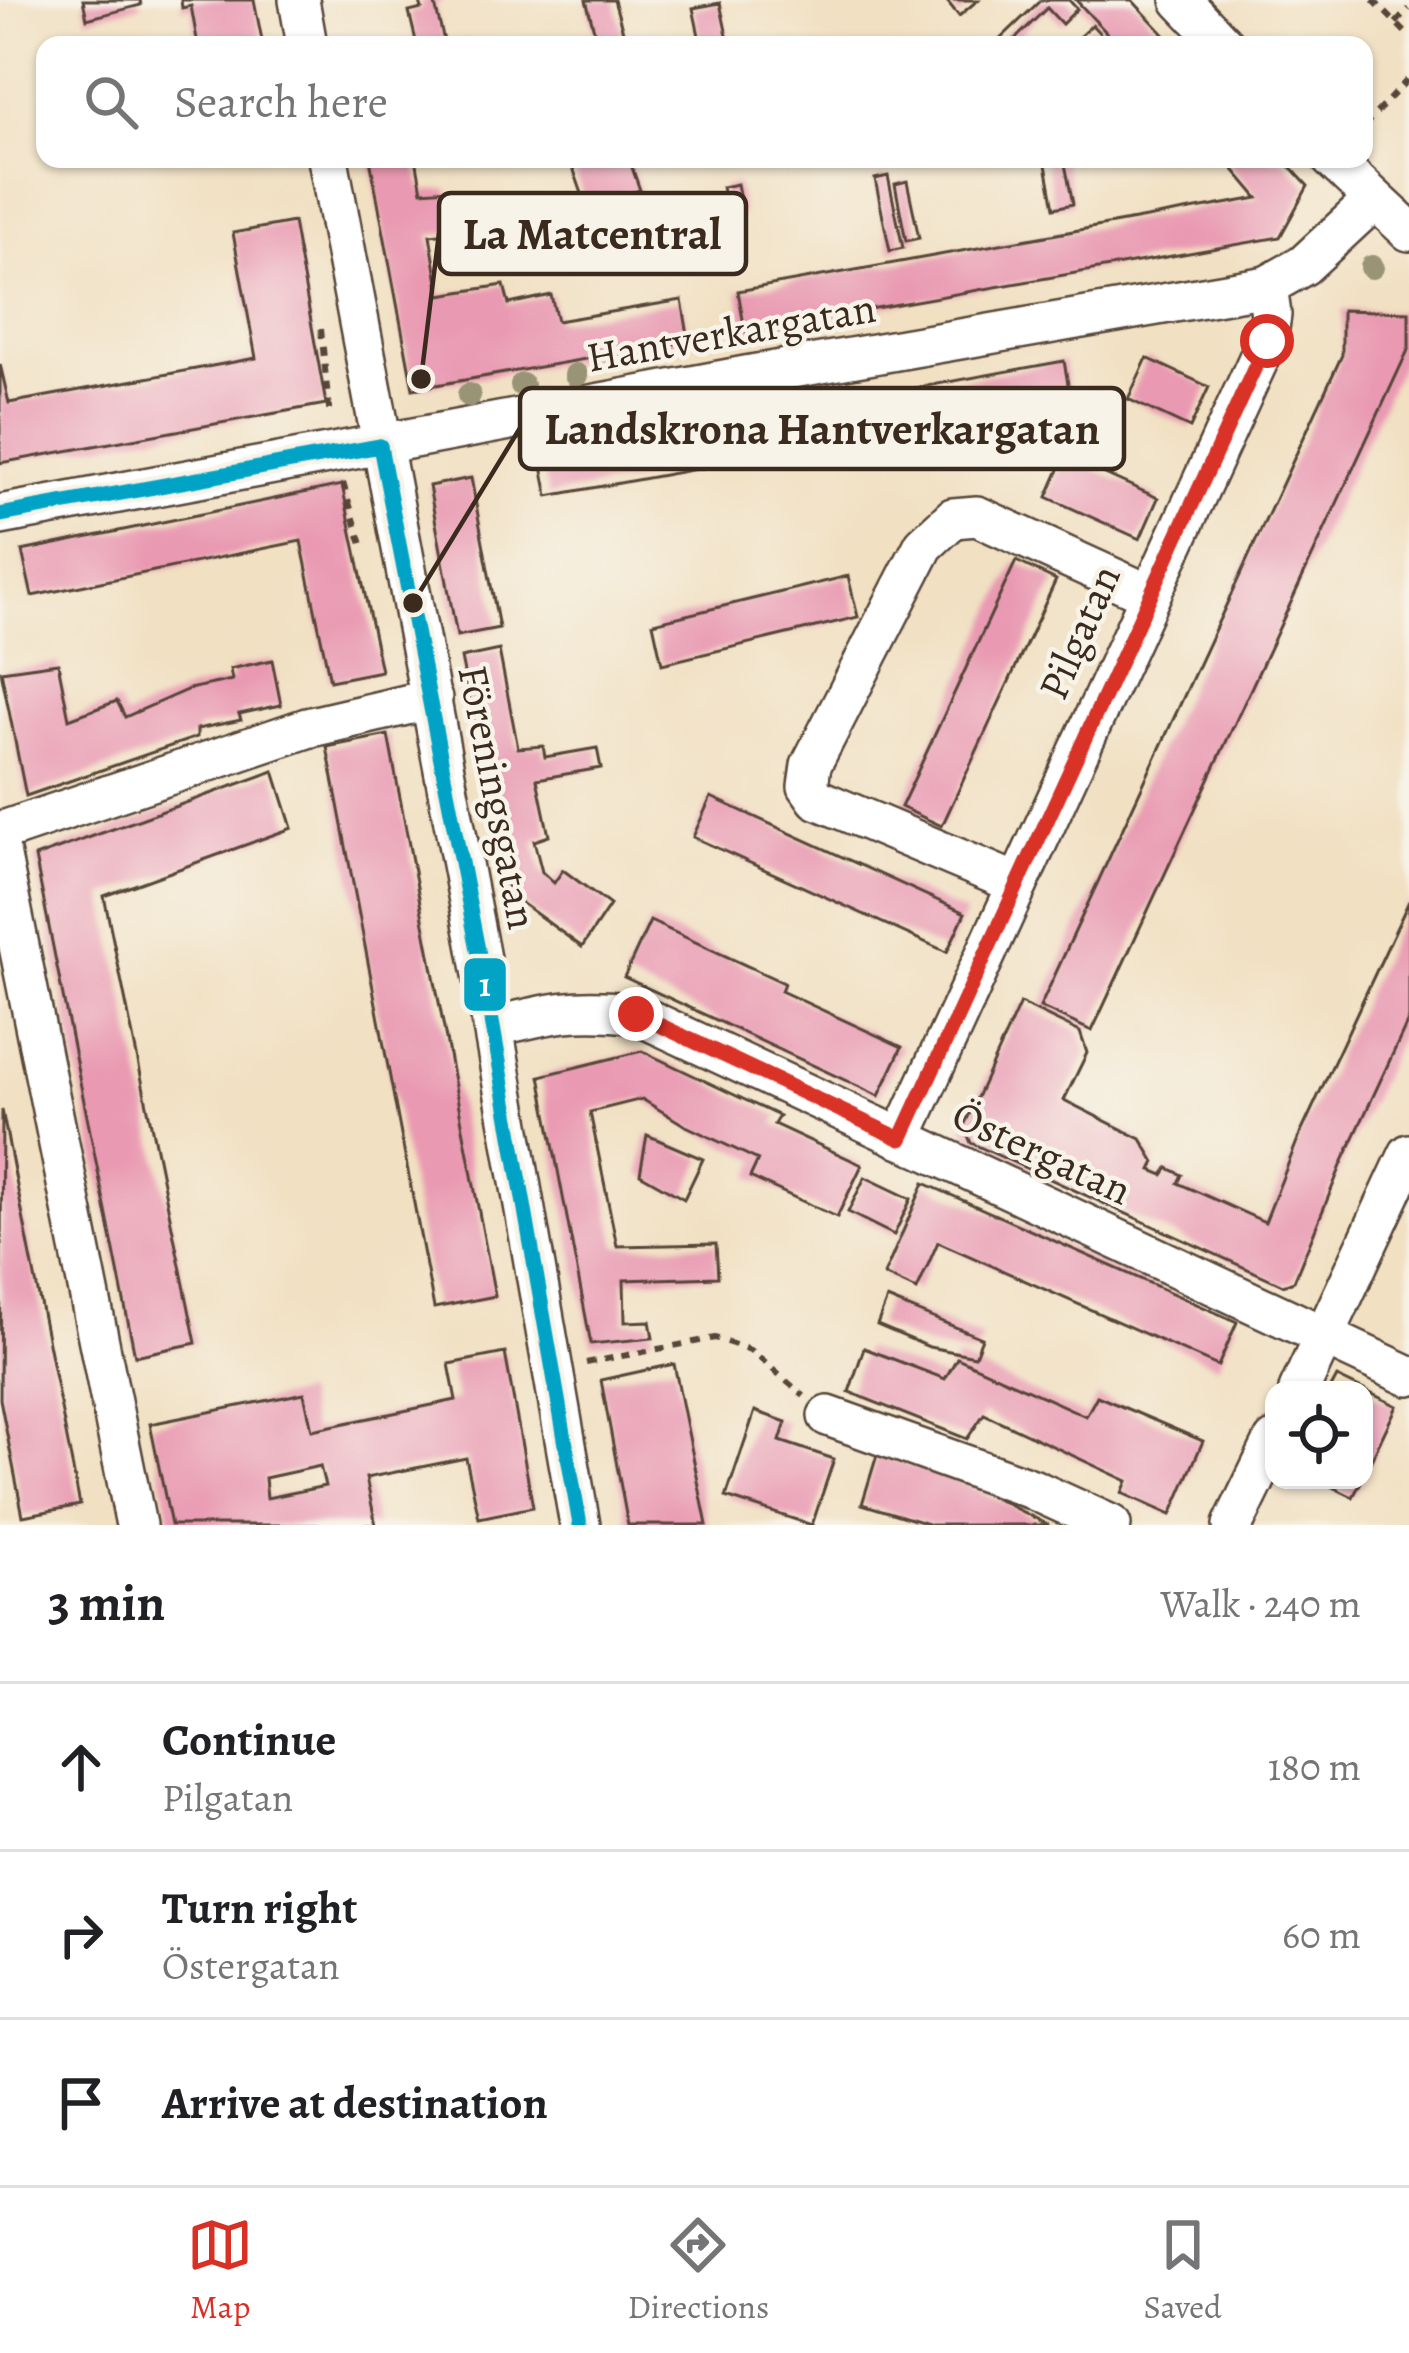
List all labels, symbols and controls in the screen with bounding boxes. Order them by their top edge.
search box [36,36,1373,168]
icon: search [78,69,144,135]
text: Search here [174,71,388,133]
callout: La Matcentral [439,193,746,274]
text: La Matcentral [463,203,722,265]
street label: Hantverkargatan [582,279,880,385]
route start [1240,314,1294,368]
callout: Landskrona Hantverkargatan [520,388,1124,469]
text: Landskrona Hantverkargatan [544,398,1100,460]
street label: Pilgatan [1024,556,1134,708]
street label: Föreningsgatan [445,660,551,934]
line badge: 1 [462,956,508,1013]
text: 1 [479,962,491,1007]
route end [609,987,663,1041]
street label: Östergatan [943,1086,1141,1218]
map controls [1265,1381,1373,1489]
button: locate [1265,1381,1373,1489]
text: 3 min [48,1568,165,1638]
text: Walk · 240 m [1160,1577,1361,1630]
text: Continue [162,1709,336,1771]
icon: ahead [48,1734,114,1800]
text: 180 m [1268,1740,1361,1793]
text: Pilgatan [162,1771,293,1824]
text: Turn right [162,1877,357,1939]
icon: right [48,1902,114,1968]
text: 60 m [1282,1908,1361,1961]
text: Östergatan [162,1939,340,1992]
icon: arrive [48,2070,114,2136]
text: Arrive at destination [162,2072,548,2134]
tab: Map [187,2212,253,2329]
tab: Directions [628,2212,769,2329]
tab: Saved [1144,2212,1222,2329]

